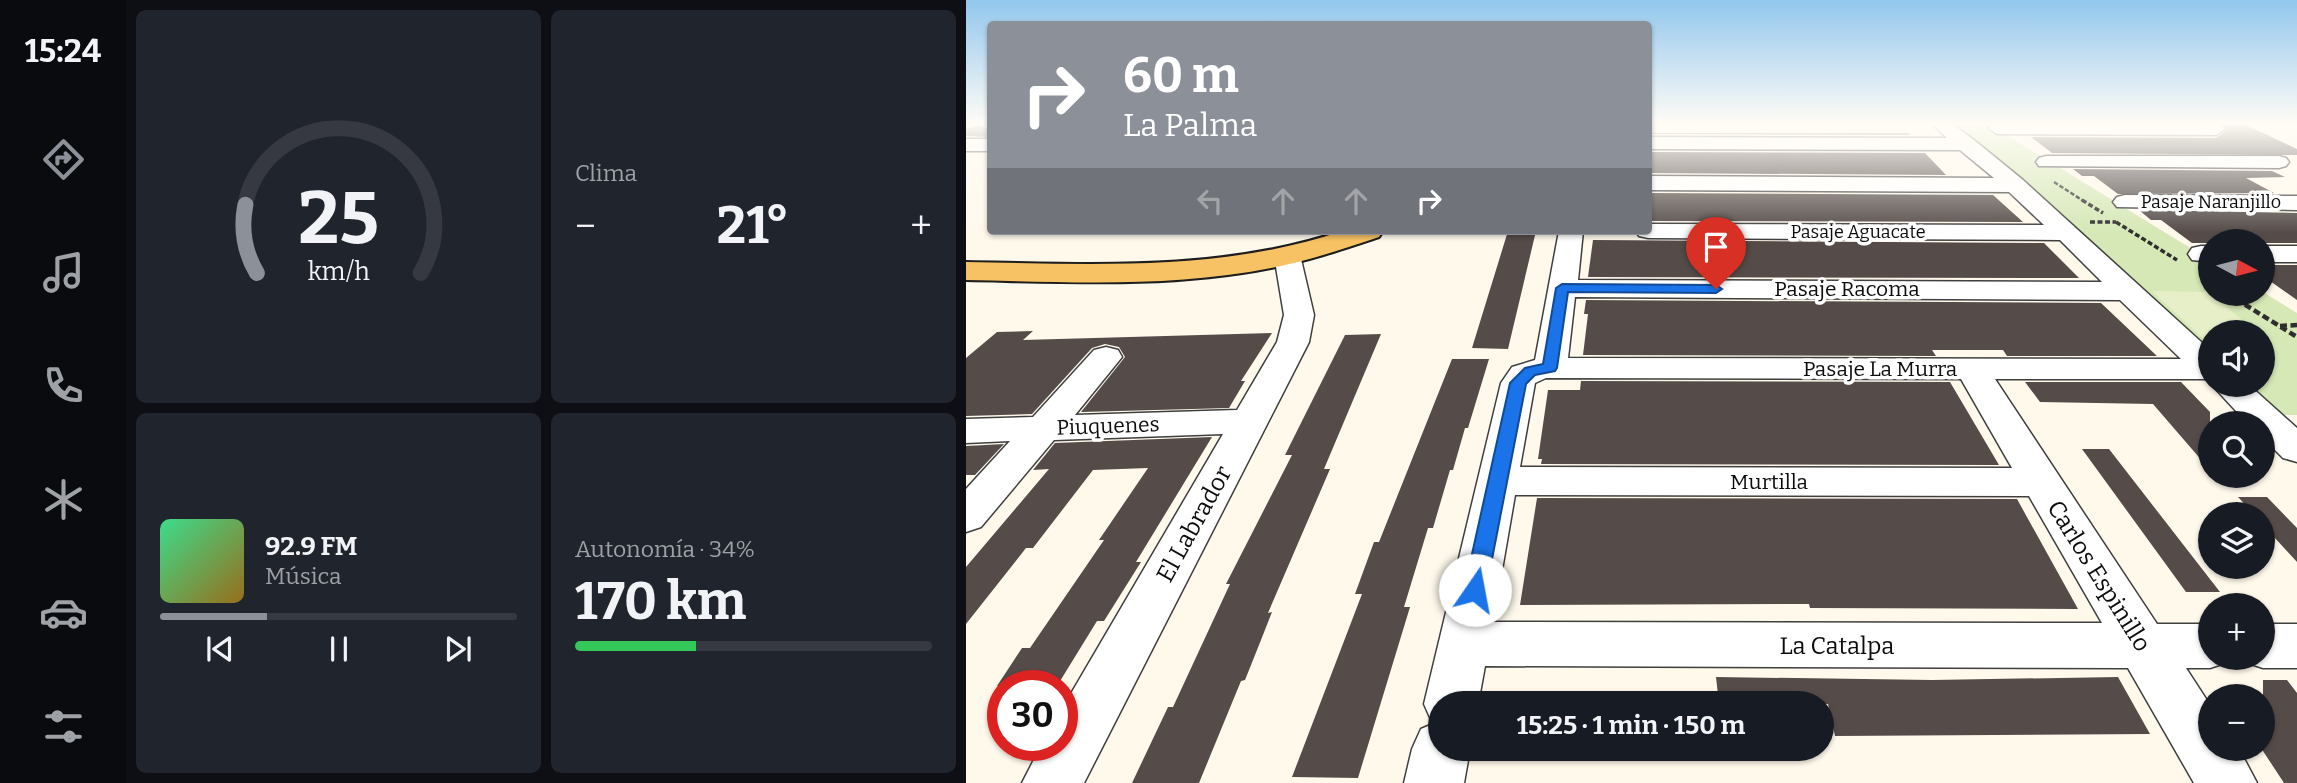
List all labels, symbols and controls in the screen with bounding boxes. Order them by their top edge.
text: 15:24 [25,32,101,70]
text: 60 m [1123,46,1239,105]
icon: right [1008,49,1099,140]
text: La Palma [1123,106,1257,144]
icon: directions [39,135,88,184]
text: Clima [575,159,637,187]
text: 25 [298,175,379,262]
icon: left [1191,182,1229,220]
icon: ahead [1264,182,1302,220]
icon: ahead [1337,182,1375,220]
icon: right [1410,182,1448,220]
street label: Pasaje Naranjillo [2141,191,2281,213]
text: 21° [717,194,789,257]
text: − [575,203,596,249]
text: + [910,203,932,249]
pin [1686,217,1746,289]
street label: Pasaje Aguacate [1790,221,1926,243]
icon: arrive [1697,228,1735,266]
north arrow [2198,229,2275,306]
map controls [2198,229,2275,761]
icon: music [39,248,88,297]
text: km/h [308,256,370,286]
street label: Pasaje Racoma [1774,276,1920,302]
button: sound [2198,320,2275,397]
street label: Pasaje La Murra [1803,356,1958,382]
icon: phone [39,361,88,410]
street label: Piuquenes [1056,411,1160,441]
button: search [2198,411,2275,488]
street label: El Labrador [1151,461,1238,587]
street label: Murtilla [1730,469,1809,495]
icon: climate [39,475,88,524]
street label: Carlos Espinillo [2041,495,2157,657]
button: layers [2198,502,2275,579]
text: 92.9 FM [265,531,357,562]
text: Autonomía · 34% [575,535,755,563]
position arrow [1438,553,1512,627]
text: Música [265,562,342,590]
text: 170 km [575,570,746,633]
icon: car [39,588,88,637]
button: + [2198,593,2275,670]
icon: previous [201,630,239,668]
icon: pause [320,630,358,668]
icon: next [439,630,477,668]
street label: La Catalpa [1780,632,1894,660]
speed limit sign: 30 [987,670,1078,761]
button: − [2198,684,2275,761]
icon: filters [39,702,88,751]
text: 15:25 · 1 min · 150 m [1517,710,1745,741]

